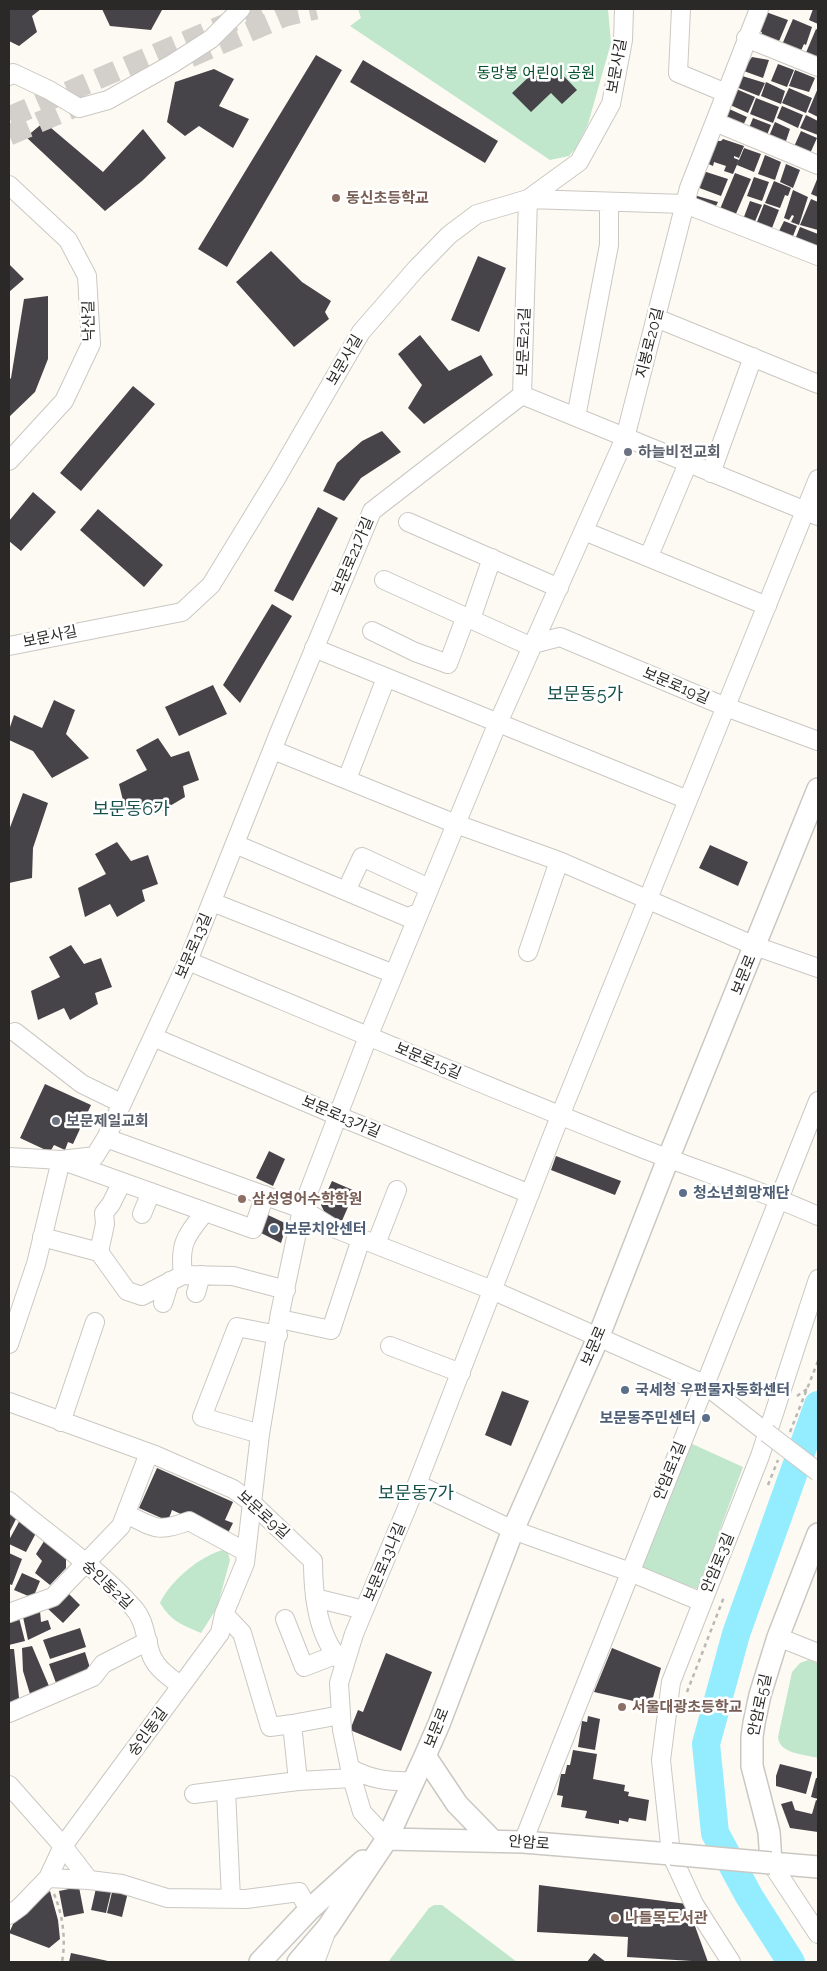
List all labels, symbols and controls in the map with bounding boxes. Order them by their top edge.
street label: 보문사길 [603,37,631,95]
park label: 동망봉 어린이 공원 [477,64,595,82]
place label: 동신초등학교 [346,189,429,207]
marker: 동신초등학교 [330,192,342,204]
street label: 낙산길 [80,300,98,342]
street label: 지봉로20길 [633,306,667,380]
street label: 보문로21길 [514,307,534,377]
street label: 보문사길 [323,332,367,388]
place label: 하늘비전교회 [638,443,721,461]
marker: 하늘비전교회 [622,446,634,458]
street label: 보문로21가길 [328,514,378,598]
street label: 보문사길 [21,622,79,652]
street label: 보문로19길 [640,664,712,708]
district label: 보문동5가 [547,684,623,706]
district label: 보문동6가 [92,799,170,821]
street label: 보문로13길 [172,910,216,982]
street label: 보문로 [728,952,760,998]
street label: 보문로15길 [392,1039,464,1083]
street label: 보문로13가길 [299,1092,383,1142]
place label: 보문제일교회 [66,1112,149,1130]
marker: 보문제일교회 [50,1115,62,1127]
place label: 청소년희망재단 [693,1184,790,1202]
marker: 청소년희망재단 [677,1187,689,1199]
place label: 삼성영어수학학원 [252,1190,362,1208]
marker: 삼성영어수학학원 [236,1193,248,1205]
place label: 보문치안센터 [284,1220,367,1238]
marker: 보문치안센터 [268,1223,280,1235]
street label: 보문로 [578,1323,610,1369]
place label: 국세청 우편물자동화센터 [635,1381,790,1399]
marker: 국세청 우편물자동화센터 [619,1384,631,1396]
place label: 보문동주민센터 [599,1409,696,1427]
marker: 보문동주민센터 [700,1412,712,1424]
street label: 안암로1길 [650,1439,690,1503]
district label: 보문동7가 [378,1483,454,1505]
street label: 보문로9길 [233,1487,293,1543]
street label: 보문로13나길 [360,1520,410,1604]
street label: 안암로3길 [698,1530,738,1596]
street label: 숭인동2길 [78,1557,136,1613]
street label: 안암로5길 [745,1672,775,1738]
place label: 서울대광초등학교 [632,1698,742,1716]
marker: 서울대광초등학교 [616,1701,628,1713]
street label: 숭인동길 [124,1704,172,1760]
street label: 보문로 [421,1705,453,1751]
street label: 안암로 [508,1833,550,1853]
place label: 나들목도서관 [625,1909,708,1927]
marker: 나들목도서관 [609,1912,621,1924]

